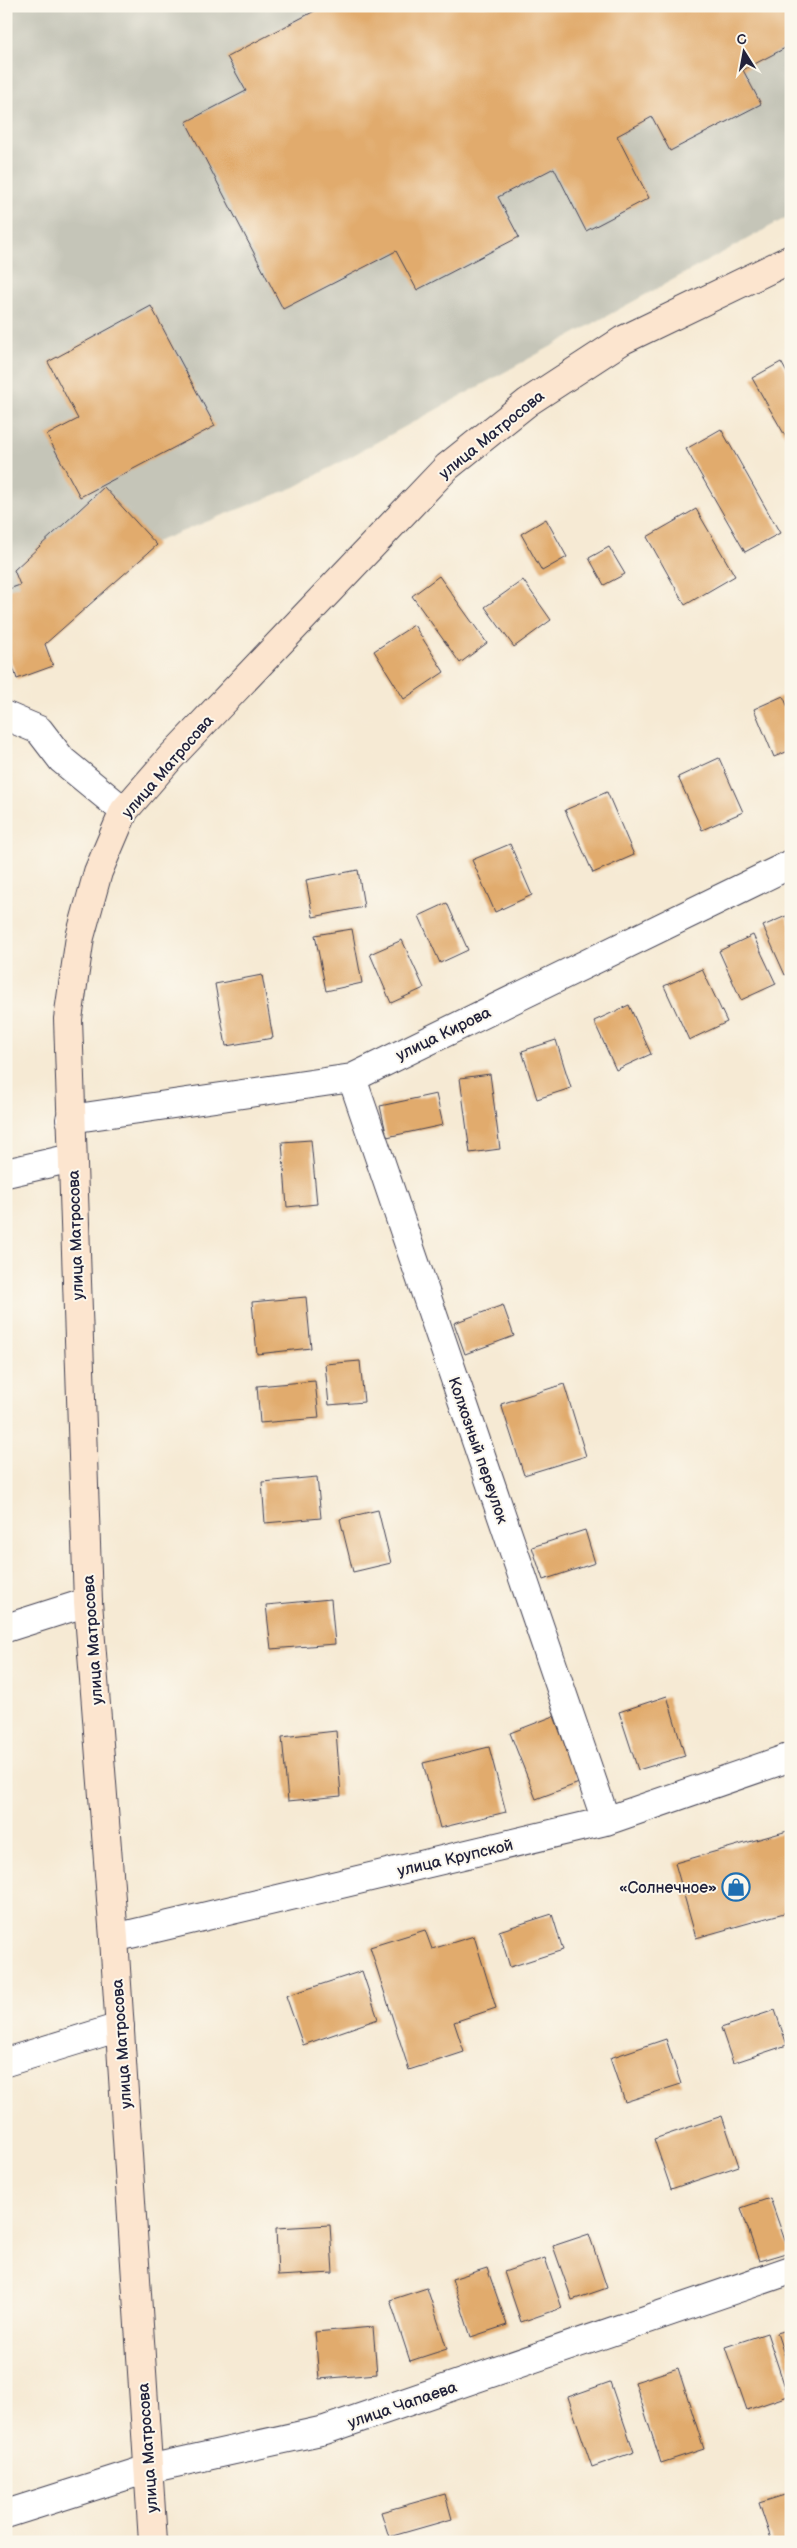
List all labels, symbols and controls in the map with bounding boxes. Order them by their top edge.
north arrow [720,28,770,78]
text: С [735,30,748,49]
street label: улица Матросова [435,386,549,484]
street label: улица Матросова [118,711,218,822]
street label: улица Кирова [393,1003,495,1065]
street label: улица Матросова [65,1169,88,1300]
street label: Колхозный переулок [444,1375,512,1527]
street label: улица Матросова [79,1574,108,1706]
street label: улица Крупской [396,1836,515,1881]
shop icon: «Солнечное» [721,1872,751,1902]
place label: «Солнечное» [619,1879,717,1898]
street label: улица Матросова [108,1978,137,2110]
street label: улица Чапаева [345,2378,460,2433]
street label: улица Матросова [134,2382,163,2514]

